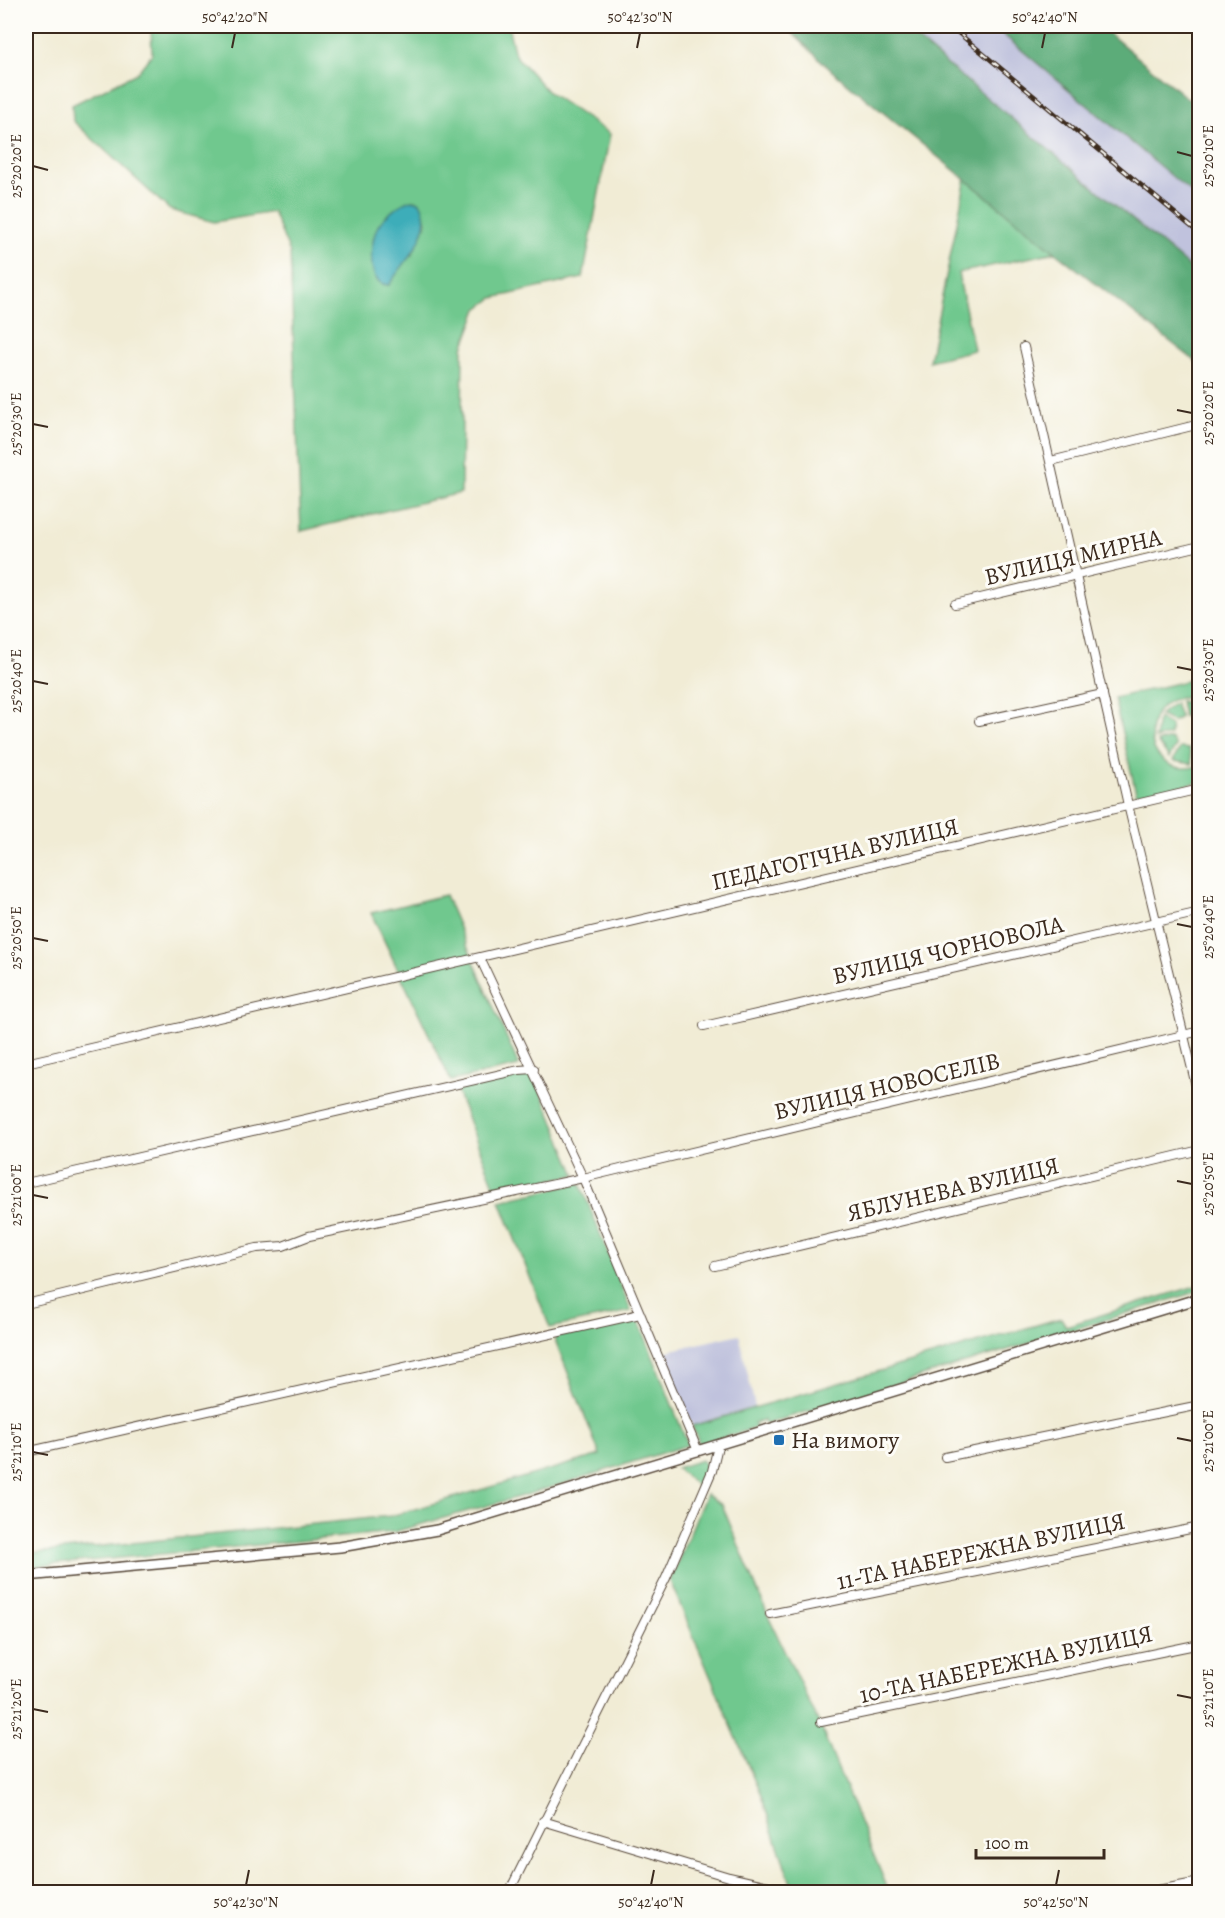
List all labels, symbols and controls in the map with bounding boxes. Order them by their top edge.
text: 50°42'20"N [202,7,268,27]
text: 50°42'30"N [607,7,673,27]
text: 50°42'40"N [1012,7,1078,27]
text: 25°20'10"E [1198,125,1218,187]
text: 25°20'20"E [6,134,26,198]
text: 25°20'20"E [1198,381,1218,445]
text: 25°20'30"E [6,392,26,456]
street label: ВУЛИЦЯ МИРНА [981,521,1166,593]
text: 25°20'30"E [1198,638,1218,702]
text: 25°20'40"E [6,649,26,713]
street label: ПЕДАГОГІЧНА ВУЛИЦЯ [708,810,962,898]
text: 25°20'40"E [1198,895,1218,959]
text: 25°20'50"E [6,906,26,970]
street label: ВУЛИЦЯ ЧОРНОВОЛА [829,908,1068,992]
street label: ВУЛИЦЯ НОВОСЕЛІВ [771,1044,1003,1128]
street label: ЯБЛУНЕВА ВУЛИЦЯ [844,1149,1062,1229]
text: 25°20'50"E [1198,1152,1218,1216]
text: 25°21'00"E [6,1164,26,1226]
text: 25°21'00"E [1198,1410,1218,1472]
text: 25°21'10"E [6,1422,26,1482]
place label: На вимогу [791,1424,899,1456]
marker: На вимогу [772,1433,786,1447]
street label: 11-ТА НАБЕРЕЖНА ВУЛИЦЯ [834,1505,1128,1597]
street label: 10-ТА НАБЕРЕЖНА ВУЛИЦЯ [857,1617,1155,1711]
text: 25°21'10"E [1198,1668,1218,1728]
text: 25°21'20"E [6,1678,26,1740]
scale bar [976,1822,1104,1860]
text: 100 m [985,1831,1029,1855]
text: 50°42'30"N [213,1892,279,1912]
text: 50°42'40"N [618,1892,684,1912]
text: 50°42'50"N [1023,1892,1089,1912]

